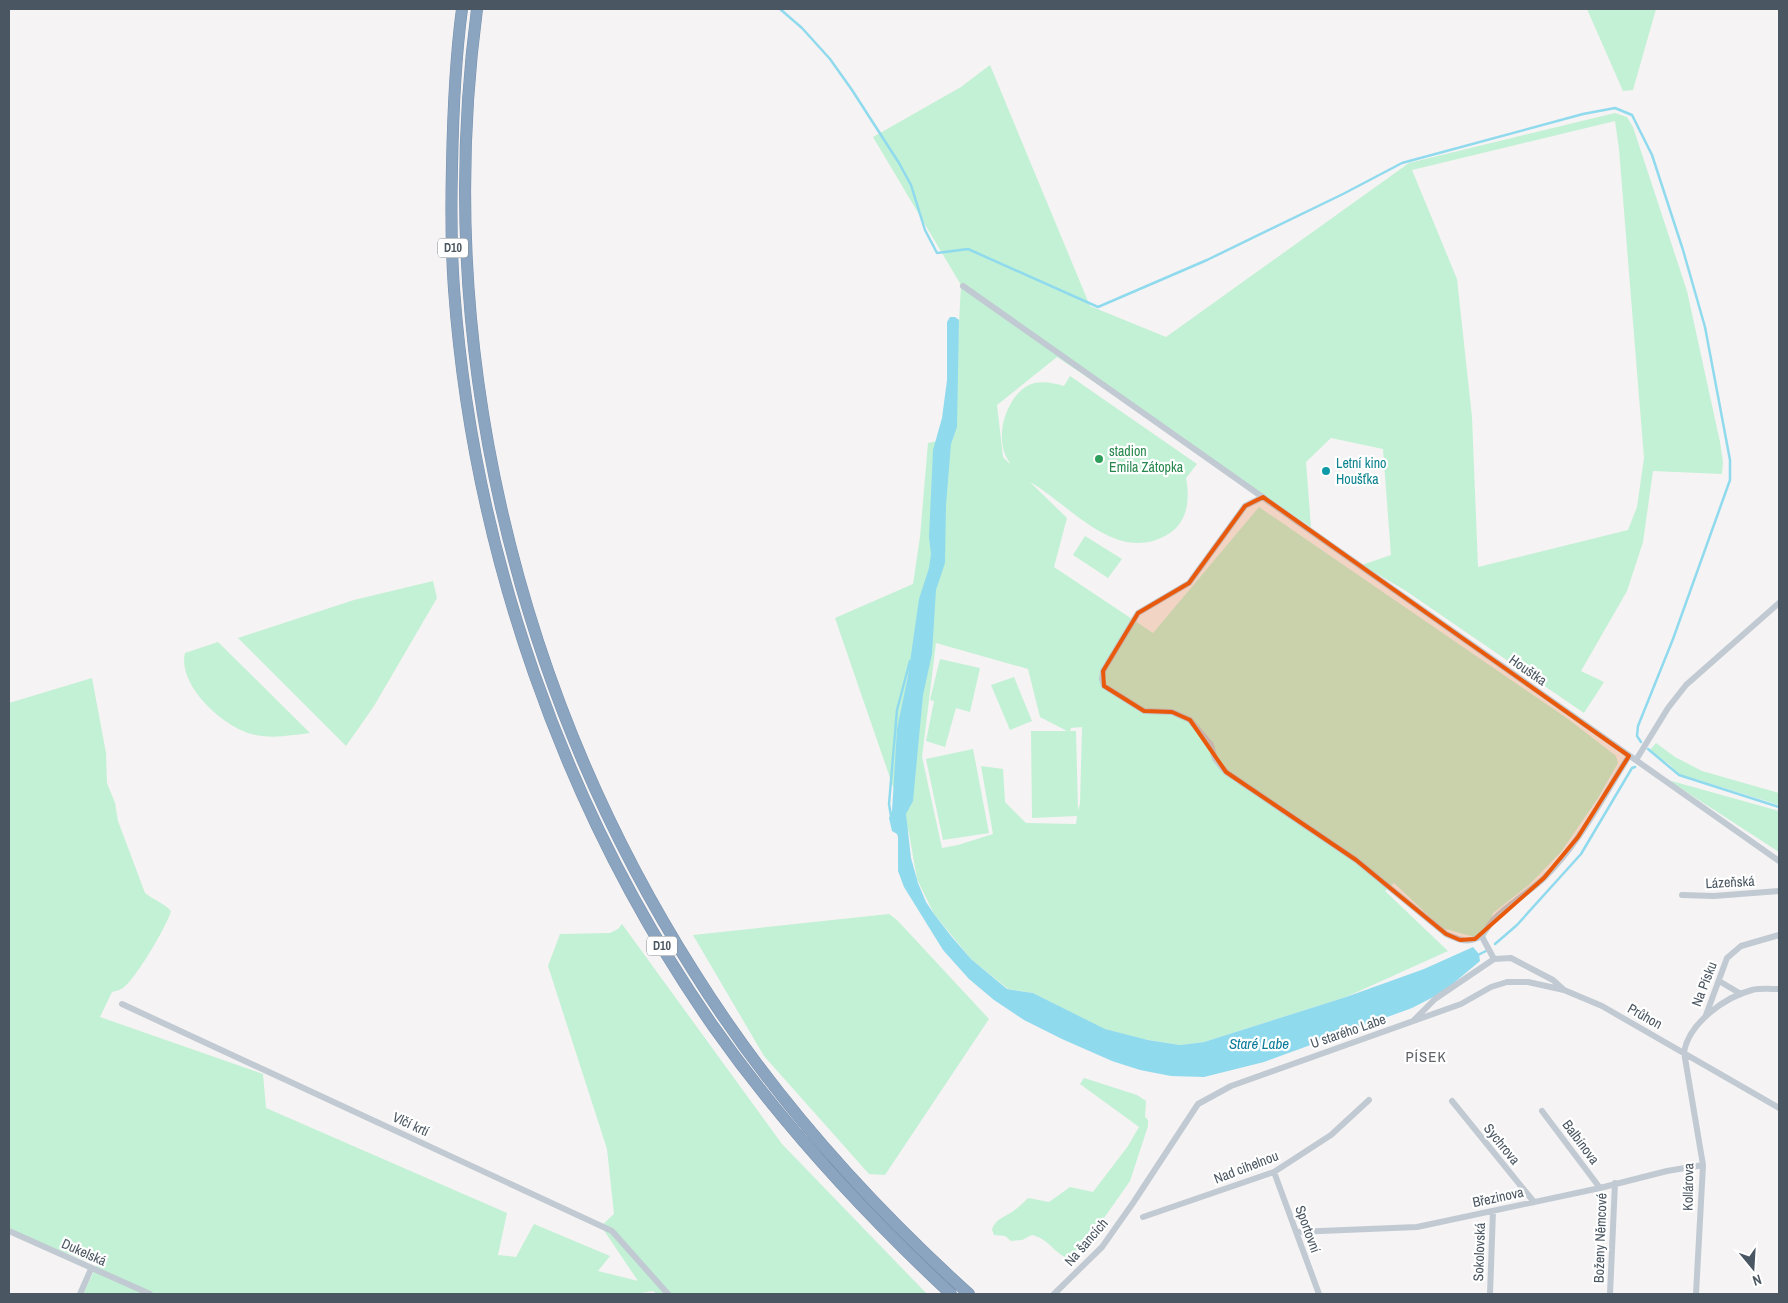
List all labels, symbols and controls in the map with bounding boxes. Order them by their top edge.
road number: D10 [438,238,468,258]
place label: stadion Emila Zátopka [1109,442,1184,476]
marker: stadion Emila Zátopka [1093,453,1105,465]
place label: Letní kino Houšťka [1336,454,1386,488]
marker: Letní kino Houšťka [1320,465,1332,477]
street label: Houštka [1506,651,1551,690]
street label: Lázeňská [1705,872,1756,892]
road number: D10 [647,936,677,956]
street label: Na Písku [1687,959,1721,1009]
street label: Průhon [1624,999,1666,1033]
street label: U starého Labe [1308,1010,1388,1052]
water label: Staré Labe [1229,1033,1289,1054]
district label: PÍSEK [1405,1046,1447,1067]
street label: Vlčí krtí [390,1108,433,1141]
street label: Balbínova [1558,1116,1604,1168]
street label: Sychrova [1480,1120,1524,1169]
street label: Nad cihelnou [1211,1146,1281,1188]
street label: Kollárova [1679,1162,1697,1211]
street label: Březinova [1471,1183,1526,1211]
street label: Boženy Němcové [1589,1193,1611,1283]
street label: Sportovní [1291,1203,1325,1256]
street label: Na šancích [1060,1214,1112,1270]
street label: Sokolovská [1469,1222,1489,1282]
street label: Dukelská [59,1234,110,1270]
north arrow [1728,1243,1778,1293]
text: N [1750,1271,1764,1290]

